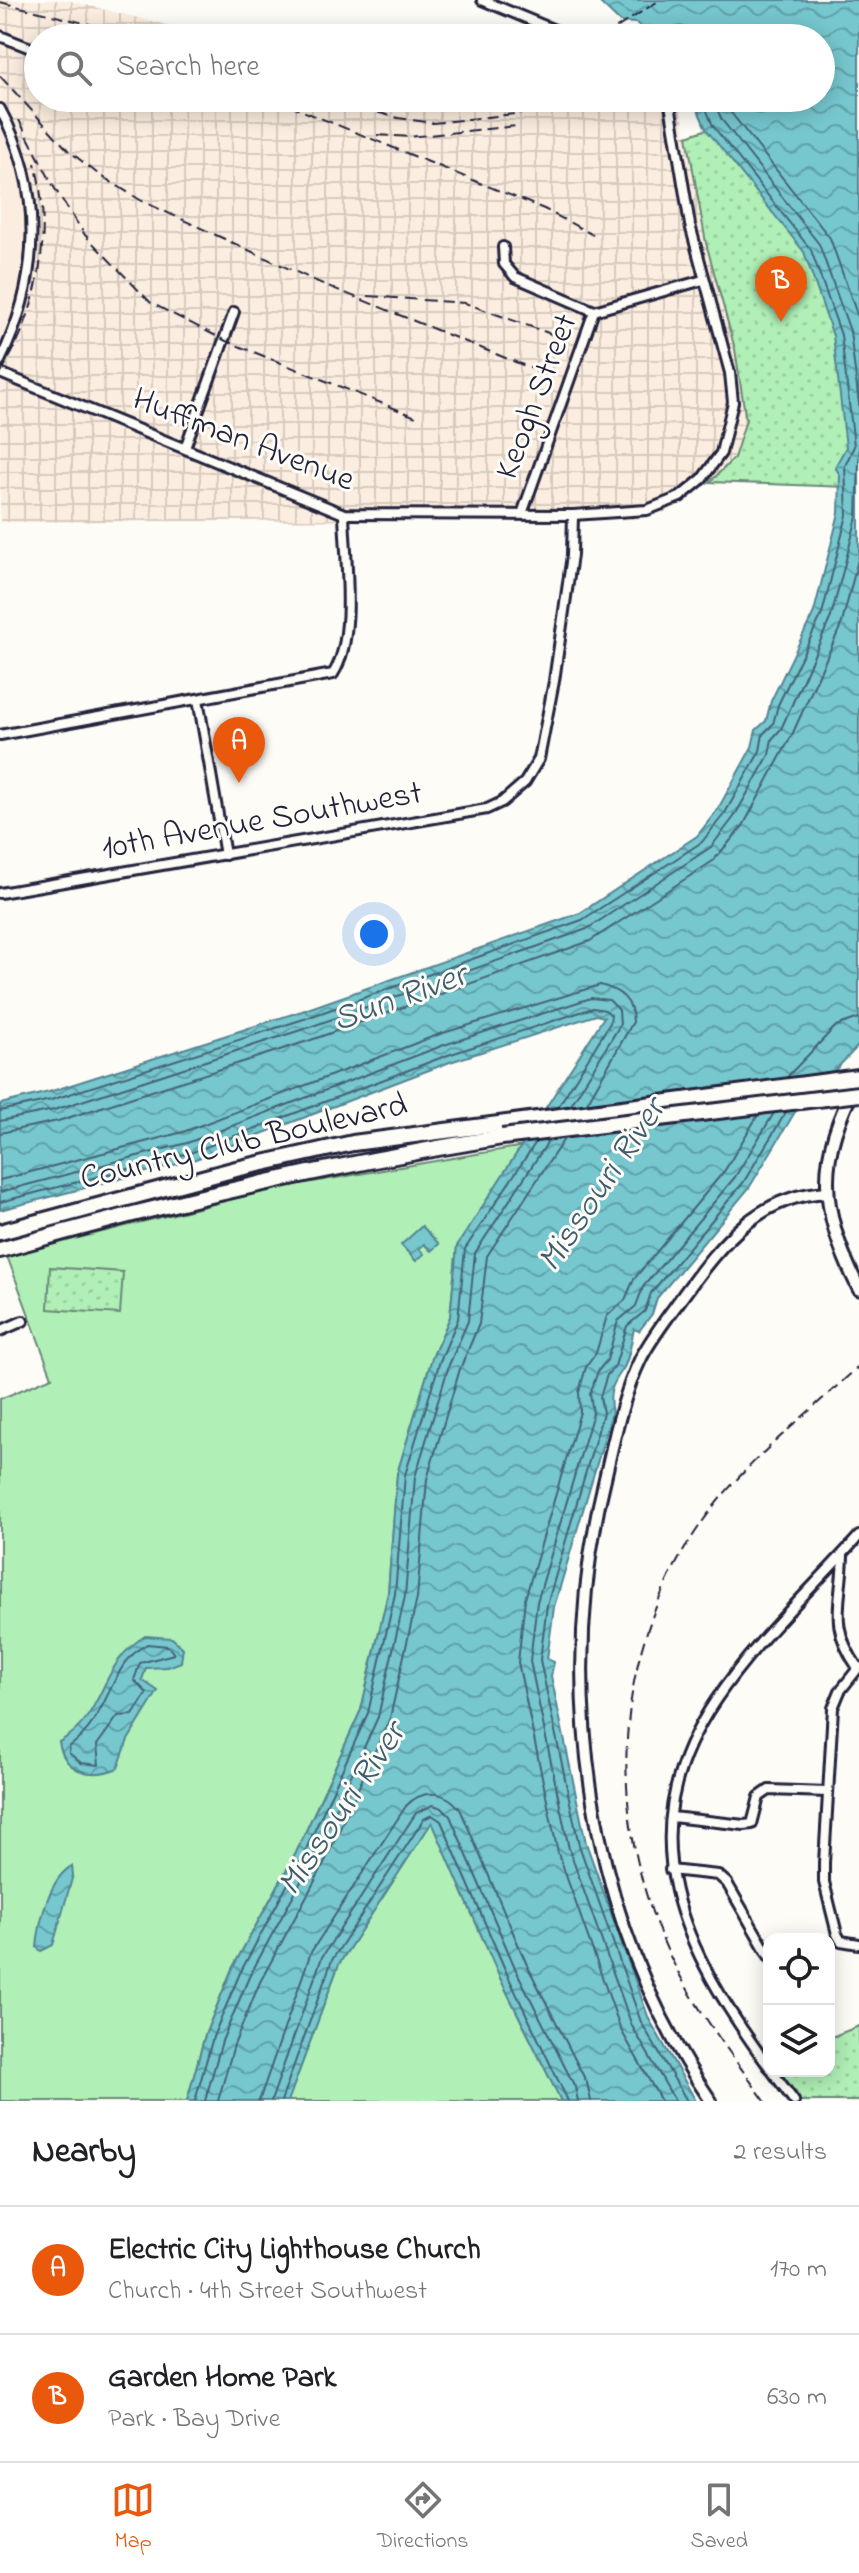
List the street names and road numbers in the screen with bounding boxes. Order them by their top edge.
street label: Keogh Street [484,307,592,487]
street label: Huffman Avenue [125,376,362,507]
street label: 10th Avenue Southwest [98,769,426,875]
street label: Country Club Boulevard [76,1081,412,1205]

